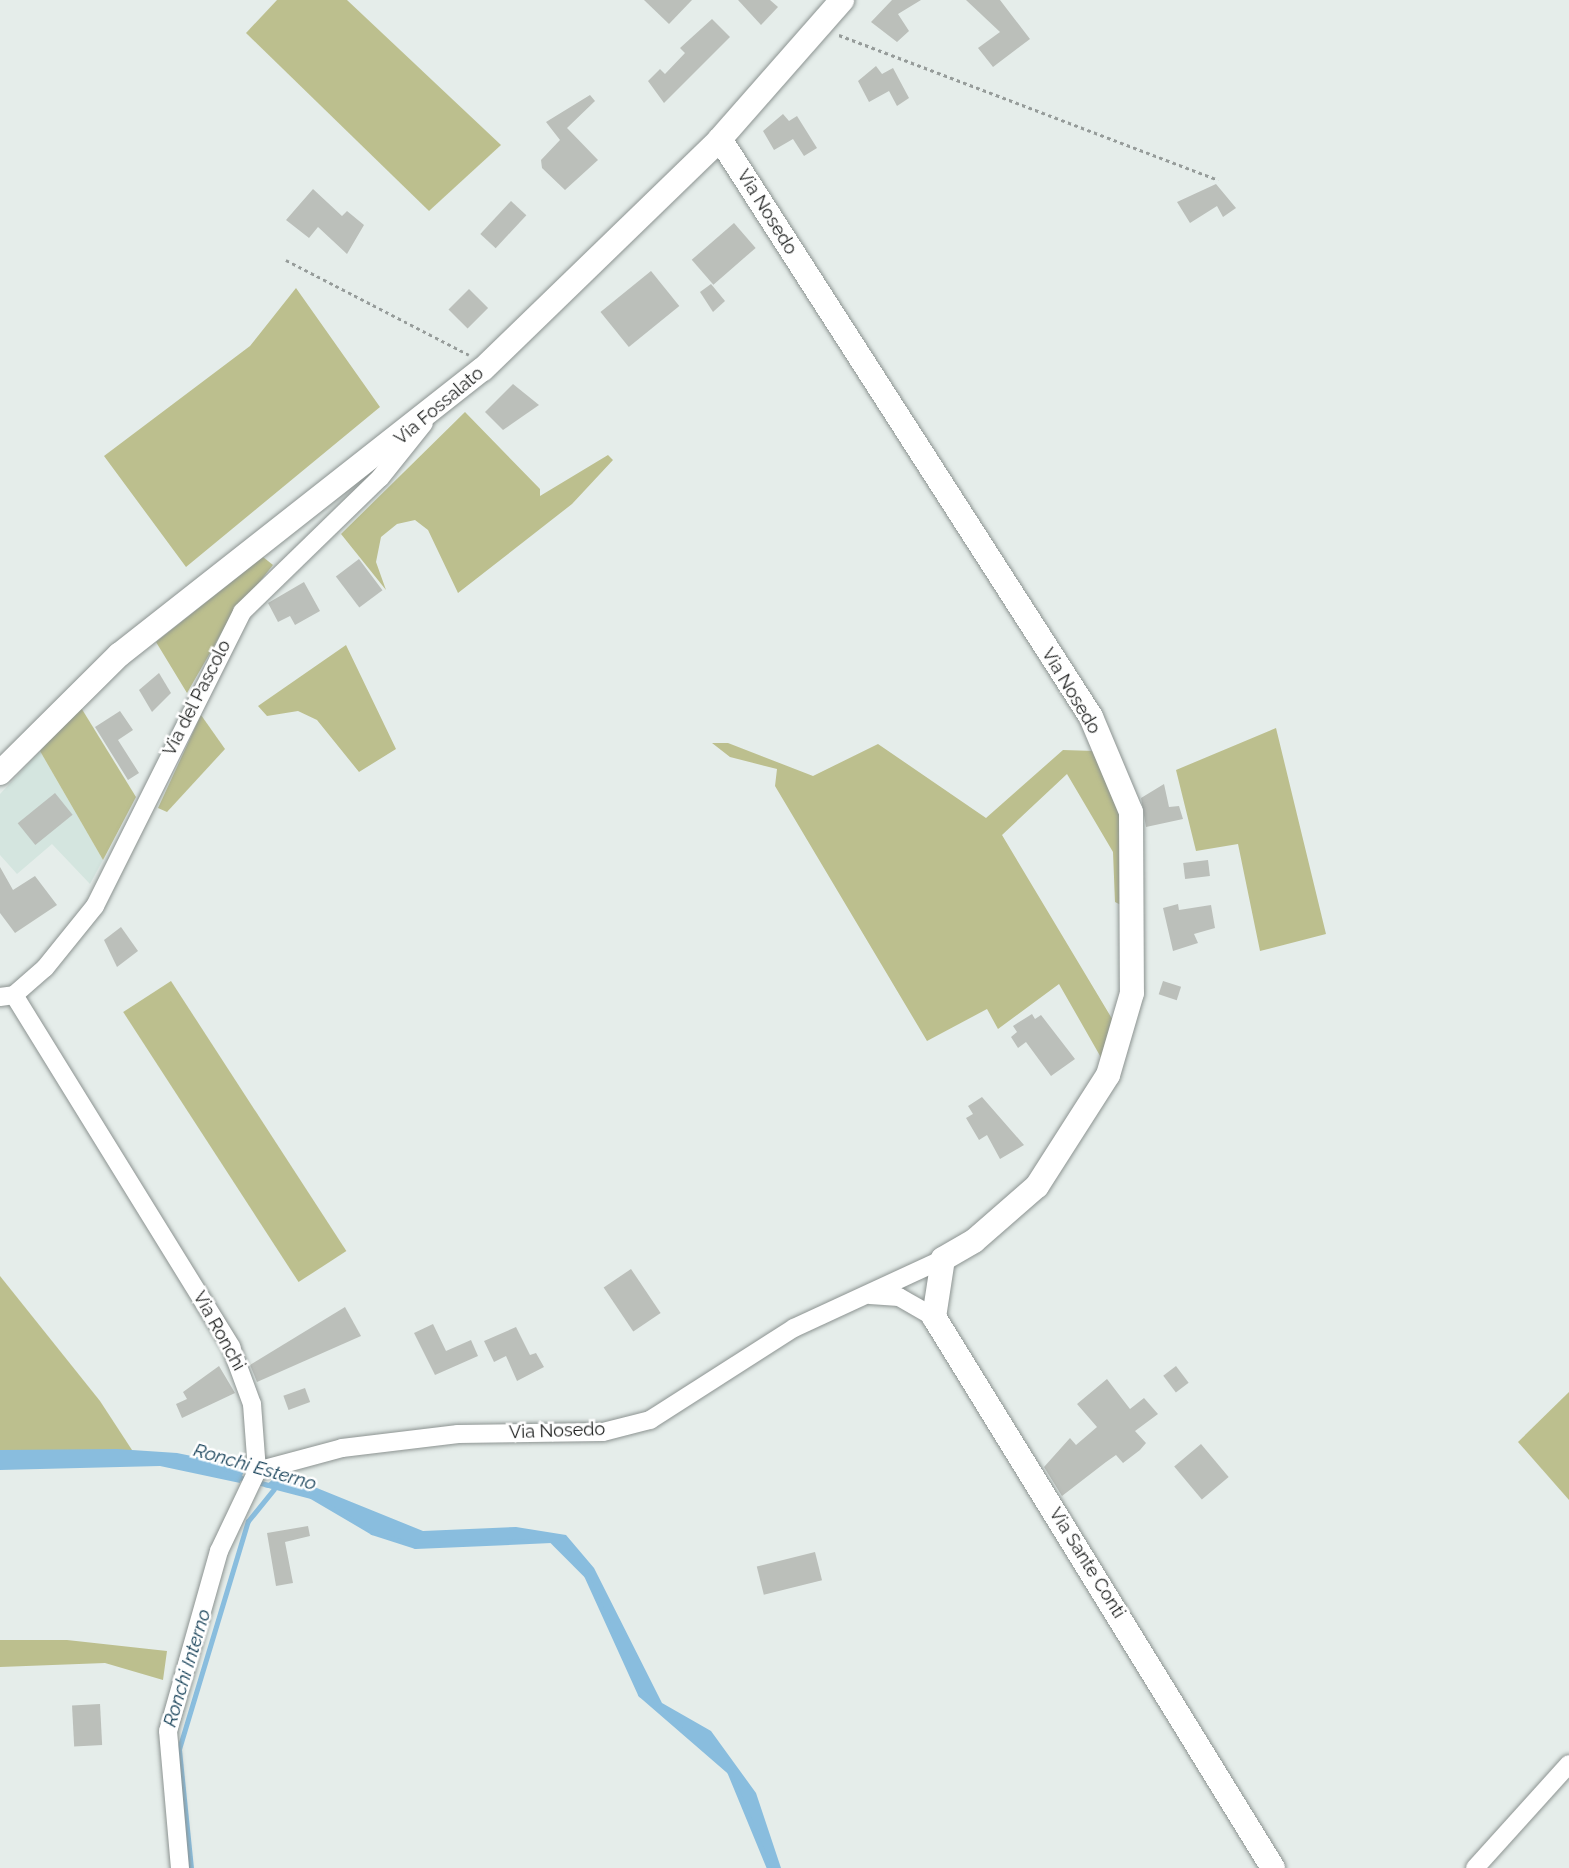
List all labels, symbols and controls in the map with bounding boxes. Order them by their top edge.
street label: Via Nosedo [732,165,802,259]
street label: Via Fossalato [390,362,488,450]
street label: Via del Pascolo [158,636,236,760]
street label: Via Nosedo [1037,644,1105,738]
street label: Via Ronchi [188,1287,250,1375]
street label: Via Nosedo [509,1419,605,1443]
water label: Ronchi Esterno [191,1439,319,1495]
street label: Via Sante Conti [1044,1504,1130,1622]
water label: Ronchi Interno [158,1606,216,1730]

